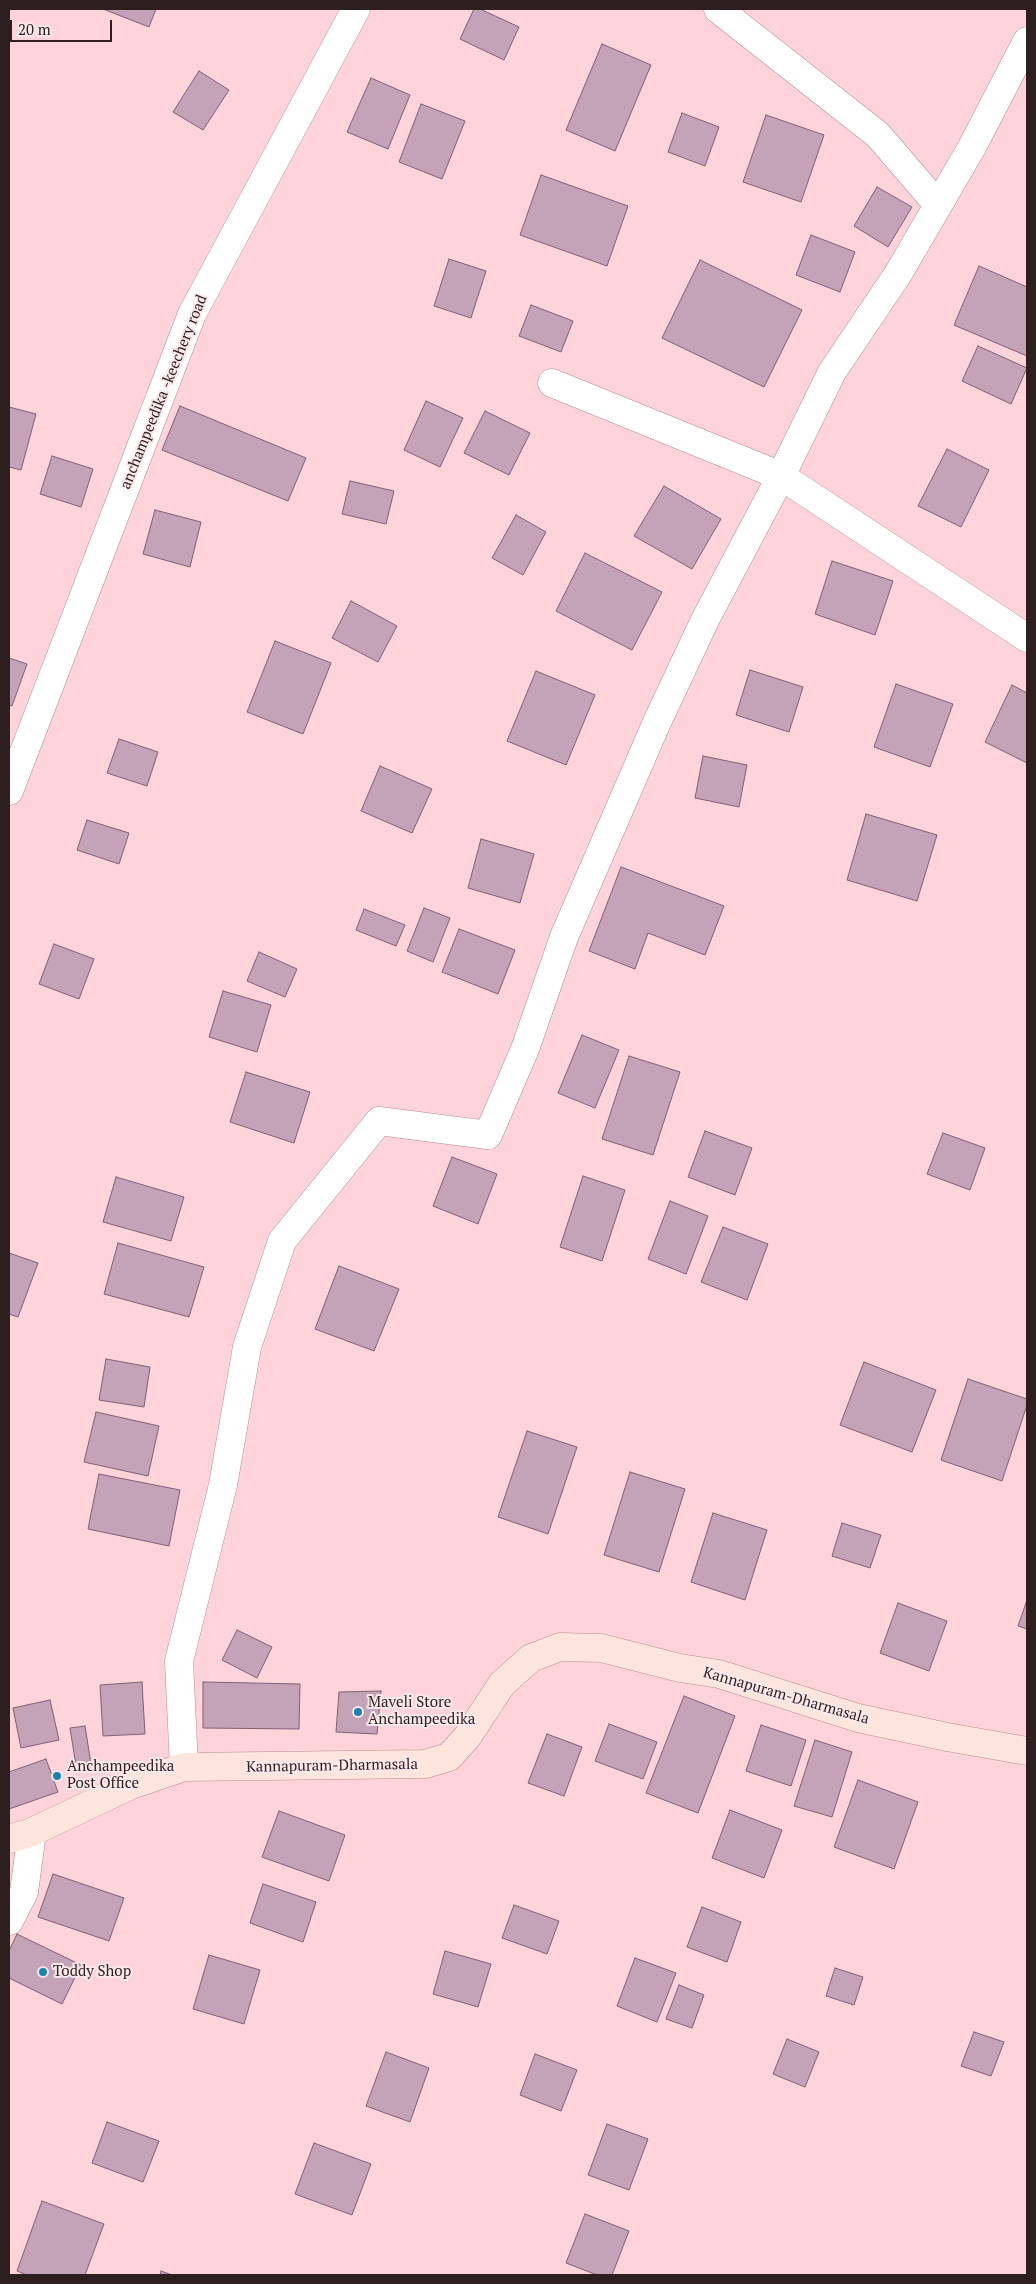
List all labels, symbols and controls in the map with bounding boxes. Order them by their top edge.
scale bar [12,10,115,42]
text: 20 m [18,19,51,39]
street label: anchampeedika -keechery road [117,292,211,492]
street label: Kannapuram-Dharmasala [701,1664,871,1728]
place label: Maveli Store Anchampeedika [368,1694,475,1729]
marker: Maveli Store Anchampeedika [352,1706,364,1718]
street label: Kannapuram-Dharmasala [246,1756,418,1776]
place label: Anchampeedika Post Office [67,1758,174,1793]
marker: Anchampeedika Post Office [51,1770,63,1782]
place label: Toddy Shop [53,1963,131,1981]
marker: Toddy Shop [37,1966,49,1978]

